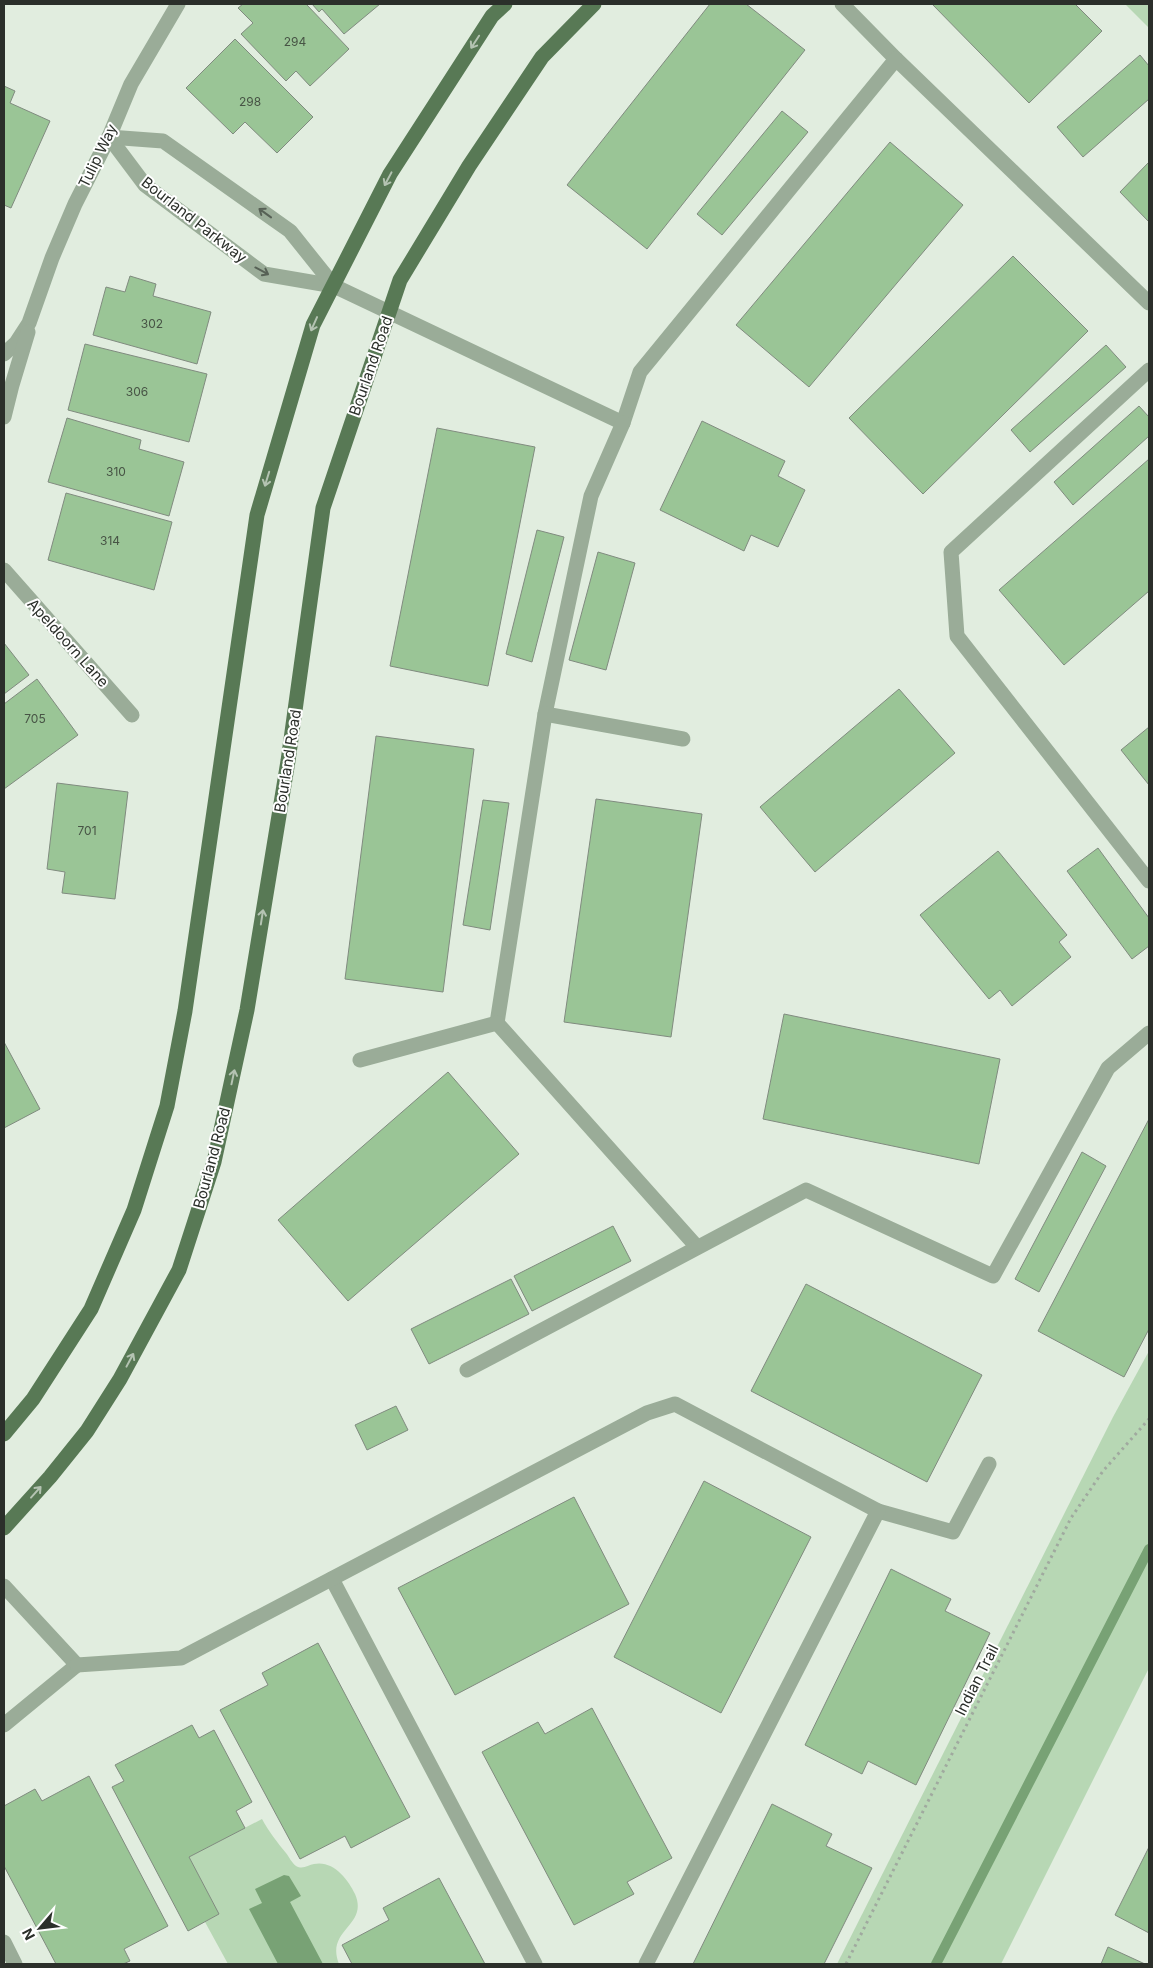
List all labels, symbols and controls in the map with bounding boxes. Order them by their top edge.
house number: 294 [284,34,307,49]
one-way arrow [470,35,480,49]
house number: 298 [239,94,261,109]
street label: Tulip Way [74,120,121,191]
one-way arrow [383,171,392,186]
street label: Bourland Parkway [138,172,251,267]
one-way arrow [258,208,272,218]
one-way arrow [254,267,269,276]
street label: Bourland Road [345,314,396,418]
house number: 302 [141,316,163,331]
one-way arrow [309,316,319,331]
house number: 306 [126,384,148,399]
house number: 310 [106,464,126,479]
one-way arrow [262,471,272,487]
house number: 314 [100,533,120,548]
street label: Apeldoorn Lane [24,594,113,691]
street label: Bourland Road [270,708,305,814]
house number: 705 [24,711,46,726]
house number: 701 [77,823,97,838]
one-way arrow [258,910,268,926]
one-way arrow [228,1070,238,1086]
street label: Bourland Road [189,1105,234,1211]
one-way arrow [126,1353,135,1368]
one-way arrow [30,1485,42,1498]
street label: Indian Trail [951,1641,1003,1719]
north arrow [15,1903,65,1953]
text: N [18,1926,38,1943]

